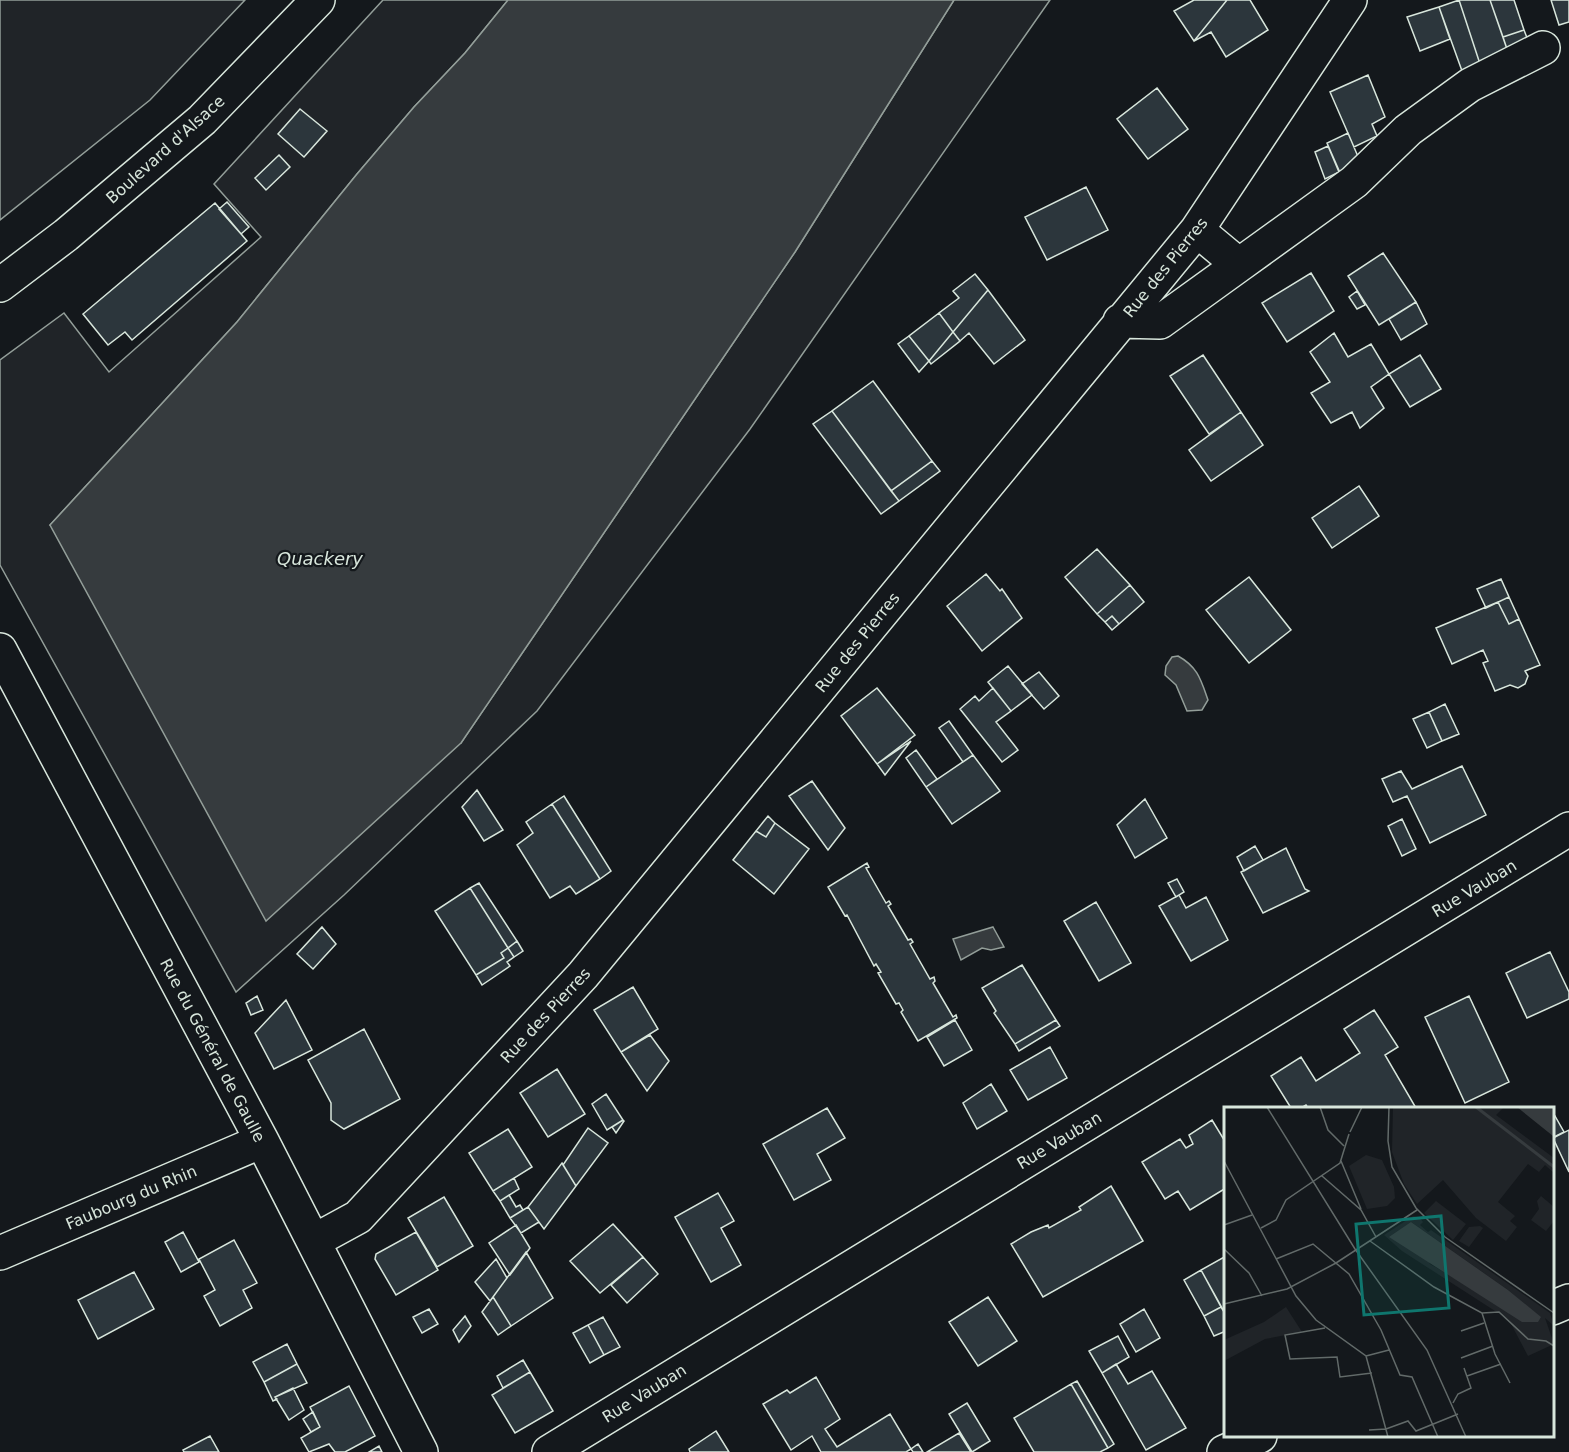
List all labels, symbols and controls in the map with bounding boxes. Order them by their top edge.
street label: Boulevard d'Alsace [102,91,228,208]
street label: Rue des Pierres [1119,213,1212,321]
water label: Quackery [277,548,363,569]
street label: Rue des Pierres [811,588,904,696]
street label: Rue Vauban [1429,856,1520,921]
street label: Rue du Général de Gaulle [156,955,269,1145]
street label: Rue des Pierres [496,964,594,1067]
inset map [1224,1107,1554,1437]
street label: Rue Vauban [1014,1108,1105,1173]
street label: Faubourg du Rhin [63,1161,200,1234]
street label: Rue Vauban [599,1360,690,1427]

